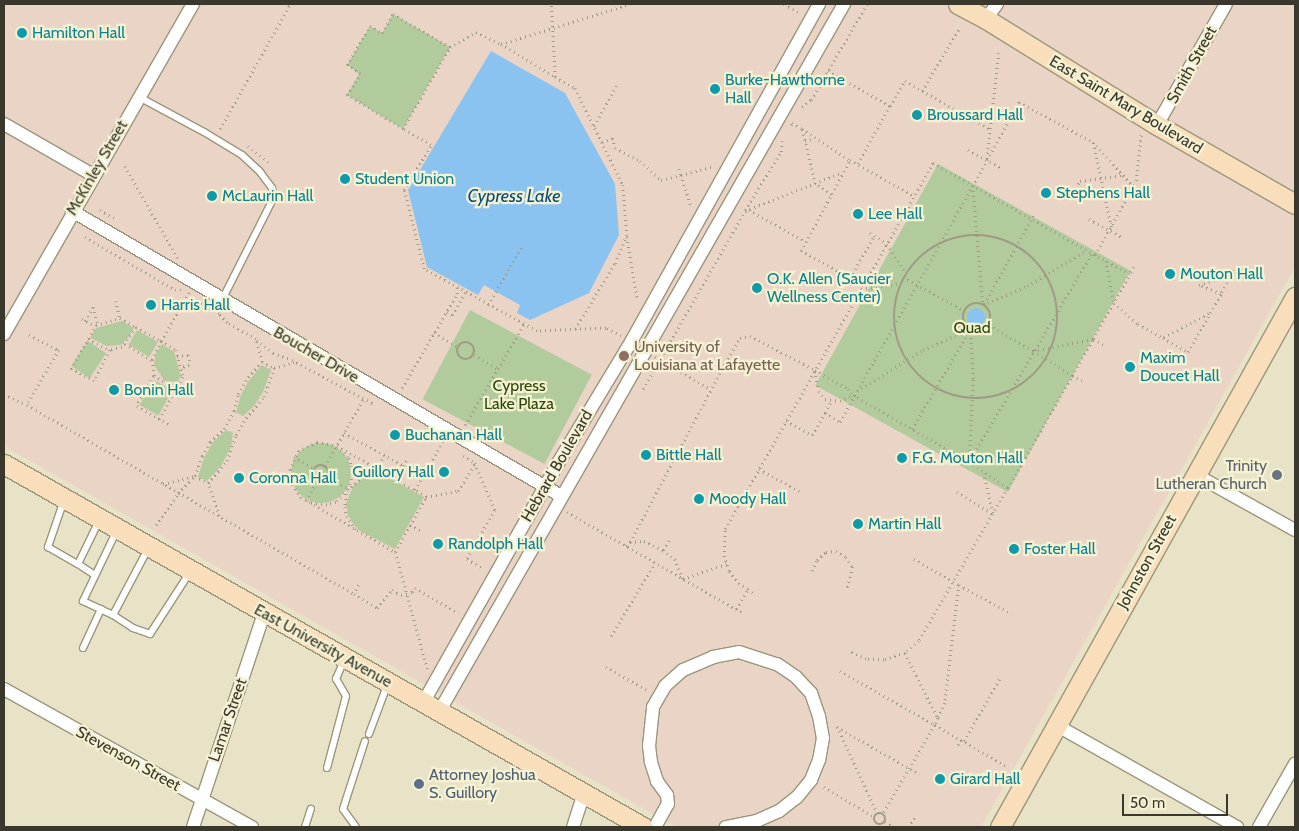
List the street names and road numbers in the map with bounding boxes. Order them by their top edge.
street label: Smith Street [1163,23,1221,107]
street label: East Saint Mary Boulevard [1046,52,1206,158]
street label: McKinley Street [62,117,132,219]
street label: Boucher Drive [270,323,362,387]
street label: Hebrard Boulevard [517,407,597,525]
street label: Johnston Street [1113,512,1181,612]
street label: East University Avenue [251,600,395,692]
street label: Lamar Street [205,676,251,764]
street label: Stevenson Street [72,722,184,796]

